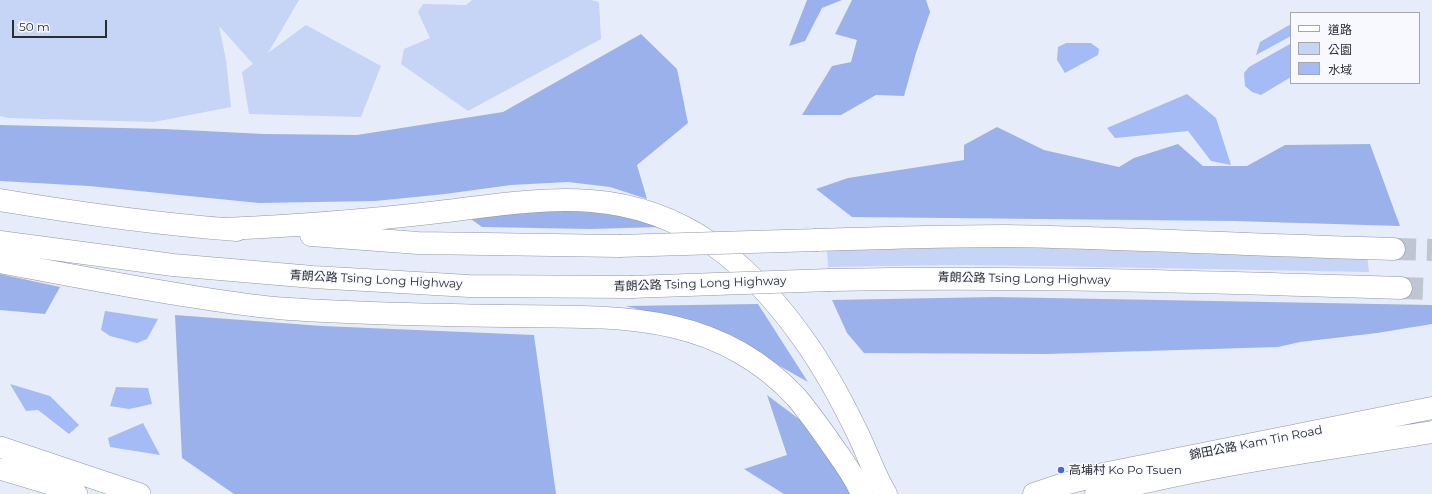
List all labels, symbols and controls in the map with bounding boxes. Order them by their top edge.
scale bar [14,12,109,38]
legend [1290,12,1420,84]
text: 50 m [19,19,50,34]
text: 道路 [1328,22,1352,37]
text: 公園 [1328,42,1352,57]
text: 水域 [1328,62,1352,77]
street label: 青朗公路 Tsing Long Highway [289,268,463,292]
street label: 青朗公路 Tsing Long Highway [937,270,1111,288]
street label: 青朗公路 Tsing Long Highway [613,274,787,294]
street label: 錦田公路 Kam Tin Road [1188,423,1324,463]
place label: 高埔村 Ko Po Tsuen [1069,463,1182,477]
marker: 高埔村 Ko Po Tsuen [1056,465,1066,475]

